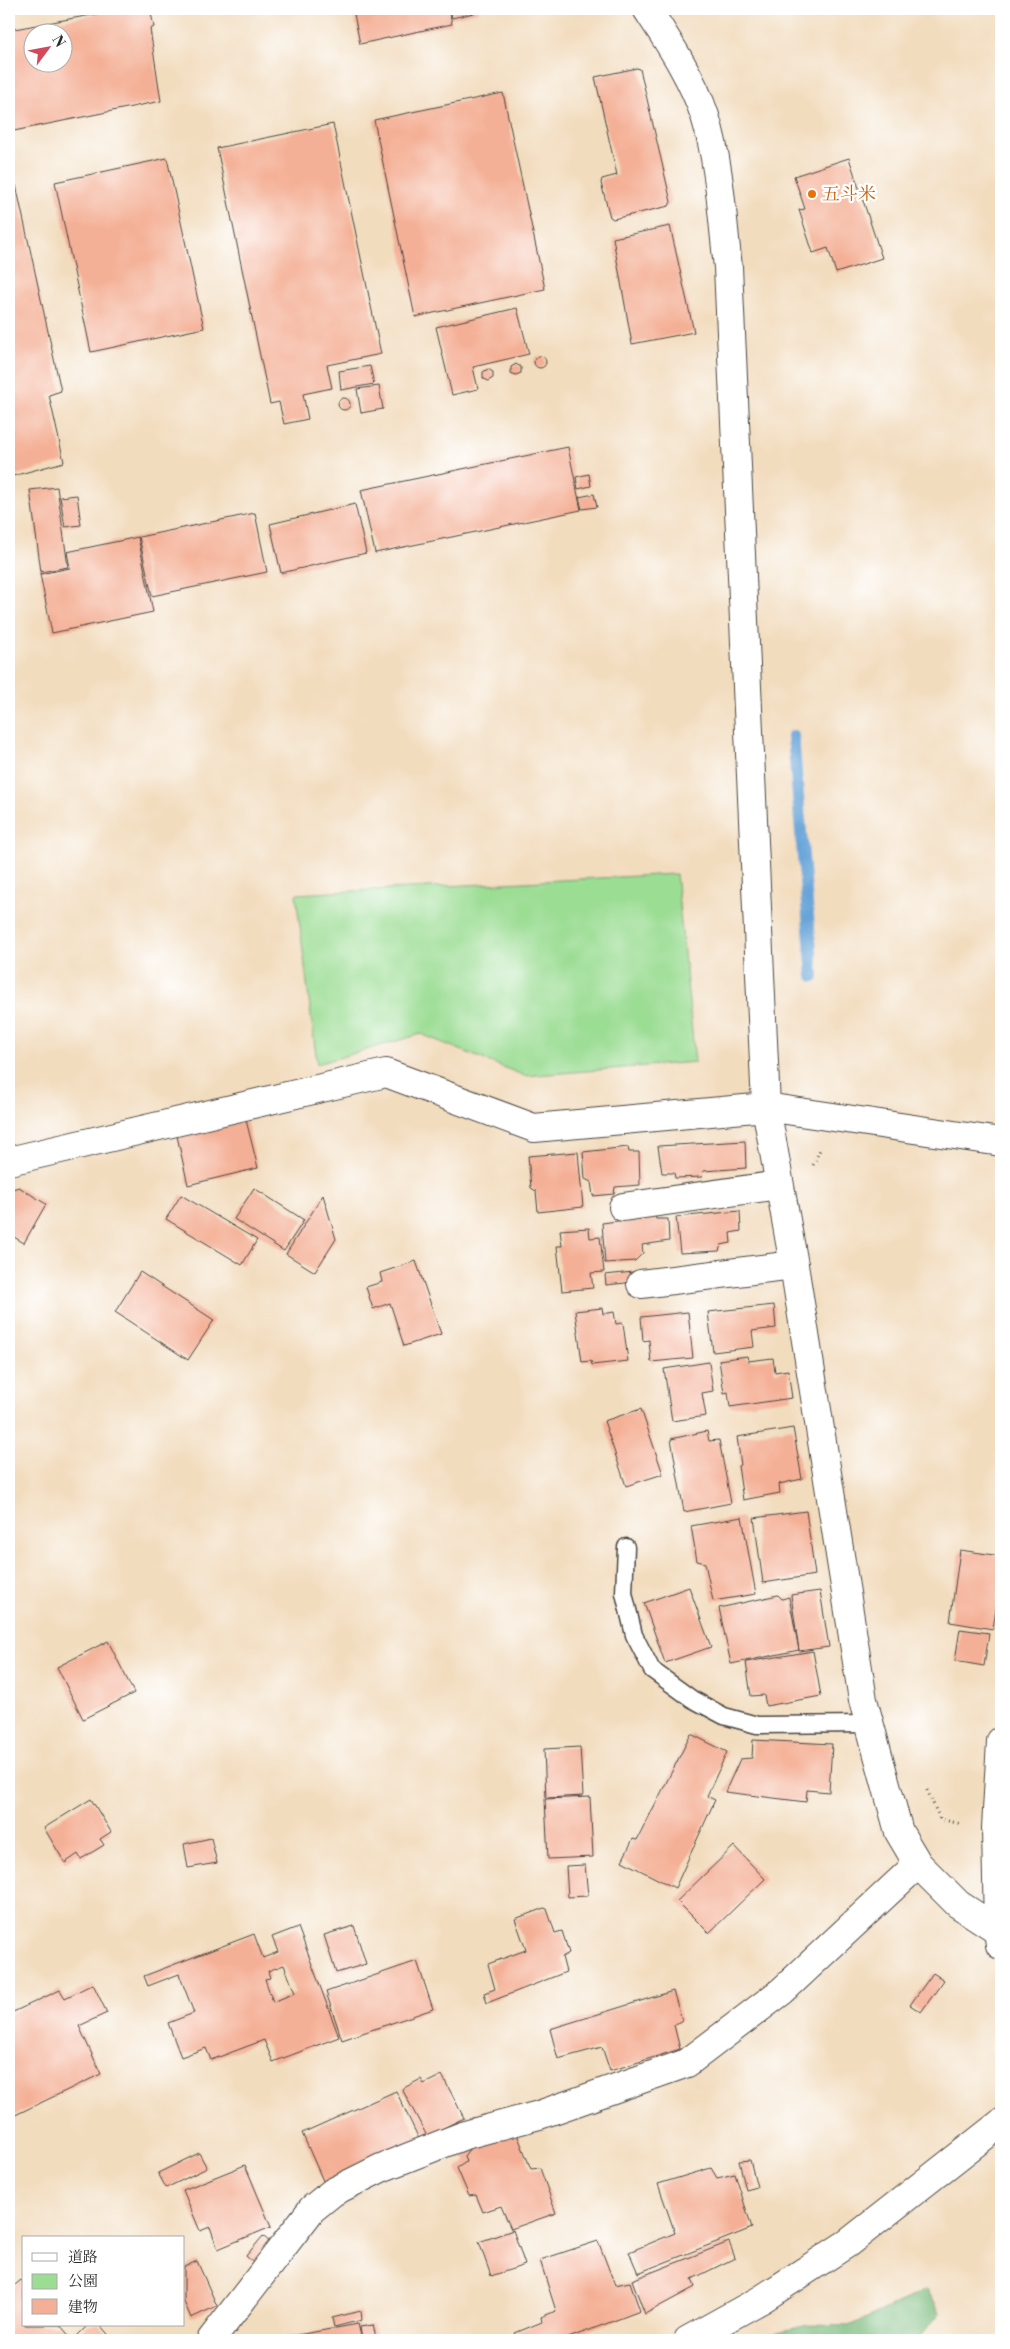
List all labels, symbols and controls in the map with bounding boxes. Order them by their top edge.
north arrow [22,22,72,72]
text: N [48,32,69,51]
place label: 五斗米 [822,183,876,206]
marker: 五斗米 [806,188,818,200]
legend [22,2236,185,2326]
text: 道路 [68,2248,98,2267]
text: 公園 [68,2272,98,2291]
text: 建物 [68,2298,98,2317]

